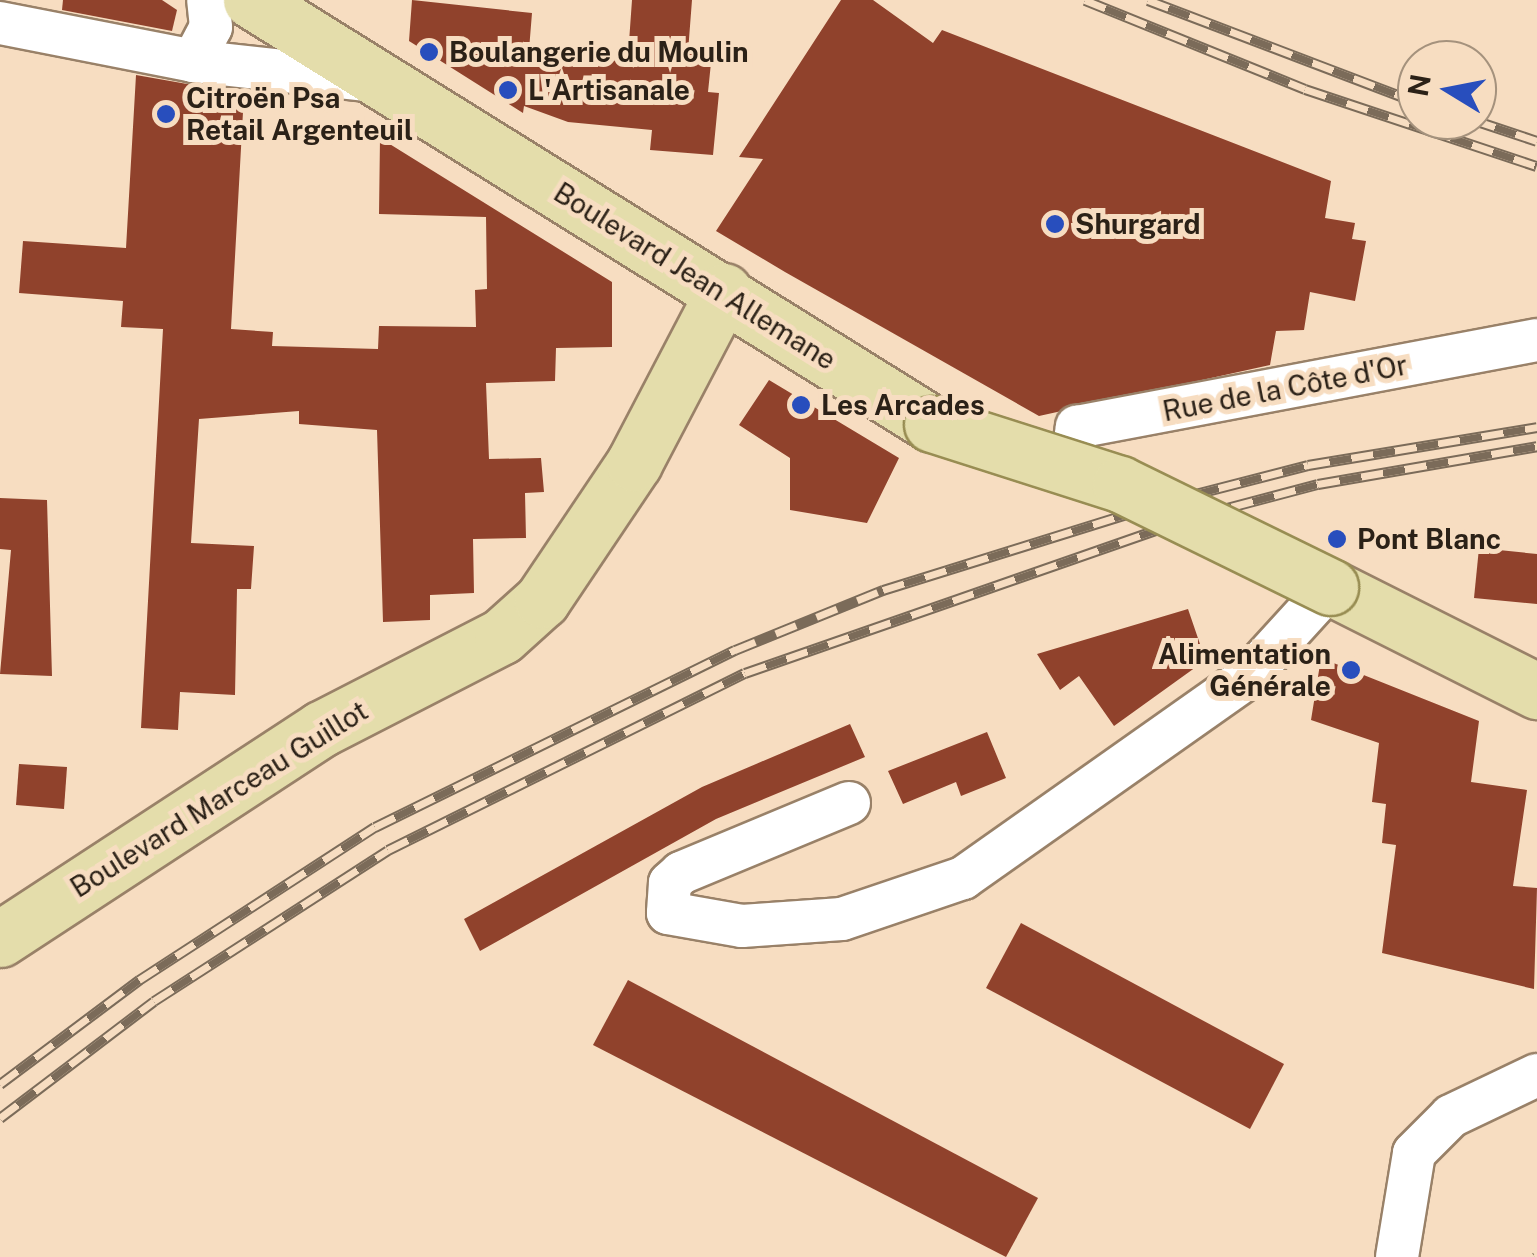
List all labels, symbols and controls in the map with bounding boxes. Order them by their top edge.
place label: Boulangerie du Moulin [449,35,749,69]
north arrow [1397,40,1497,140]
marker: Boulangerie du Moulin [418,41,440,63]
text: N [1401,71,1437,99]
place label: L'Artisanale [528,73,690,107]
marker: L'Artisanale [497,79,519,101]
place label: Citroën Psa Retail Argenteuil [186,81,413,147]
marker: Citroën Psa Retail Argenteuil [155,103,177,125]
street label: Boulevard Jean Allemane [548,175,842,377]
place label: Shurgard [1075,207,1201,241]
marker: Shurgard [1044,213,1066,235]
street label: Rue de la Côte d'Or [1159,348,1411,428]
place label: Les Arcades [821,388,985,422]
marker: Les Arcades [790,394,812,416]
place label: Pont Blanc [1357,522,1501,556]
marker: Pont Blanc [1326,528,1348,550]
place label: Alimentation Générale [1158,637,1331,703]
marker: Alimentation Générale [1340,659,1362,681]
street label: Boulevard Marceau Guillot [64,694,374,904]

